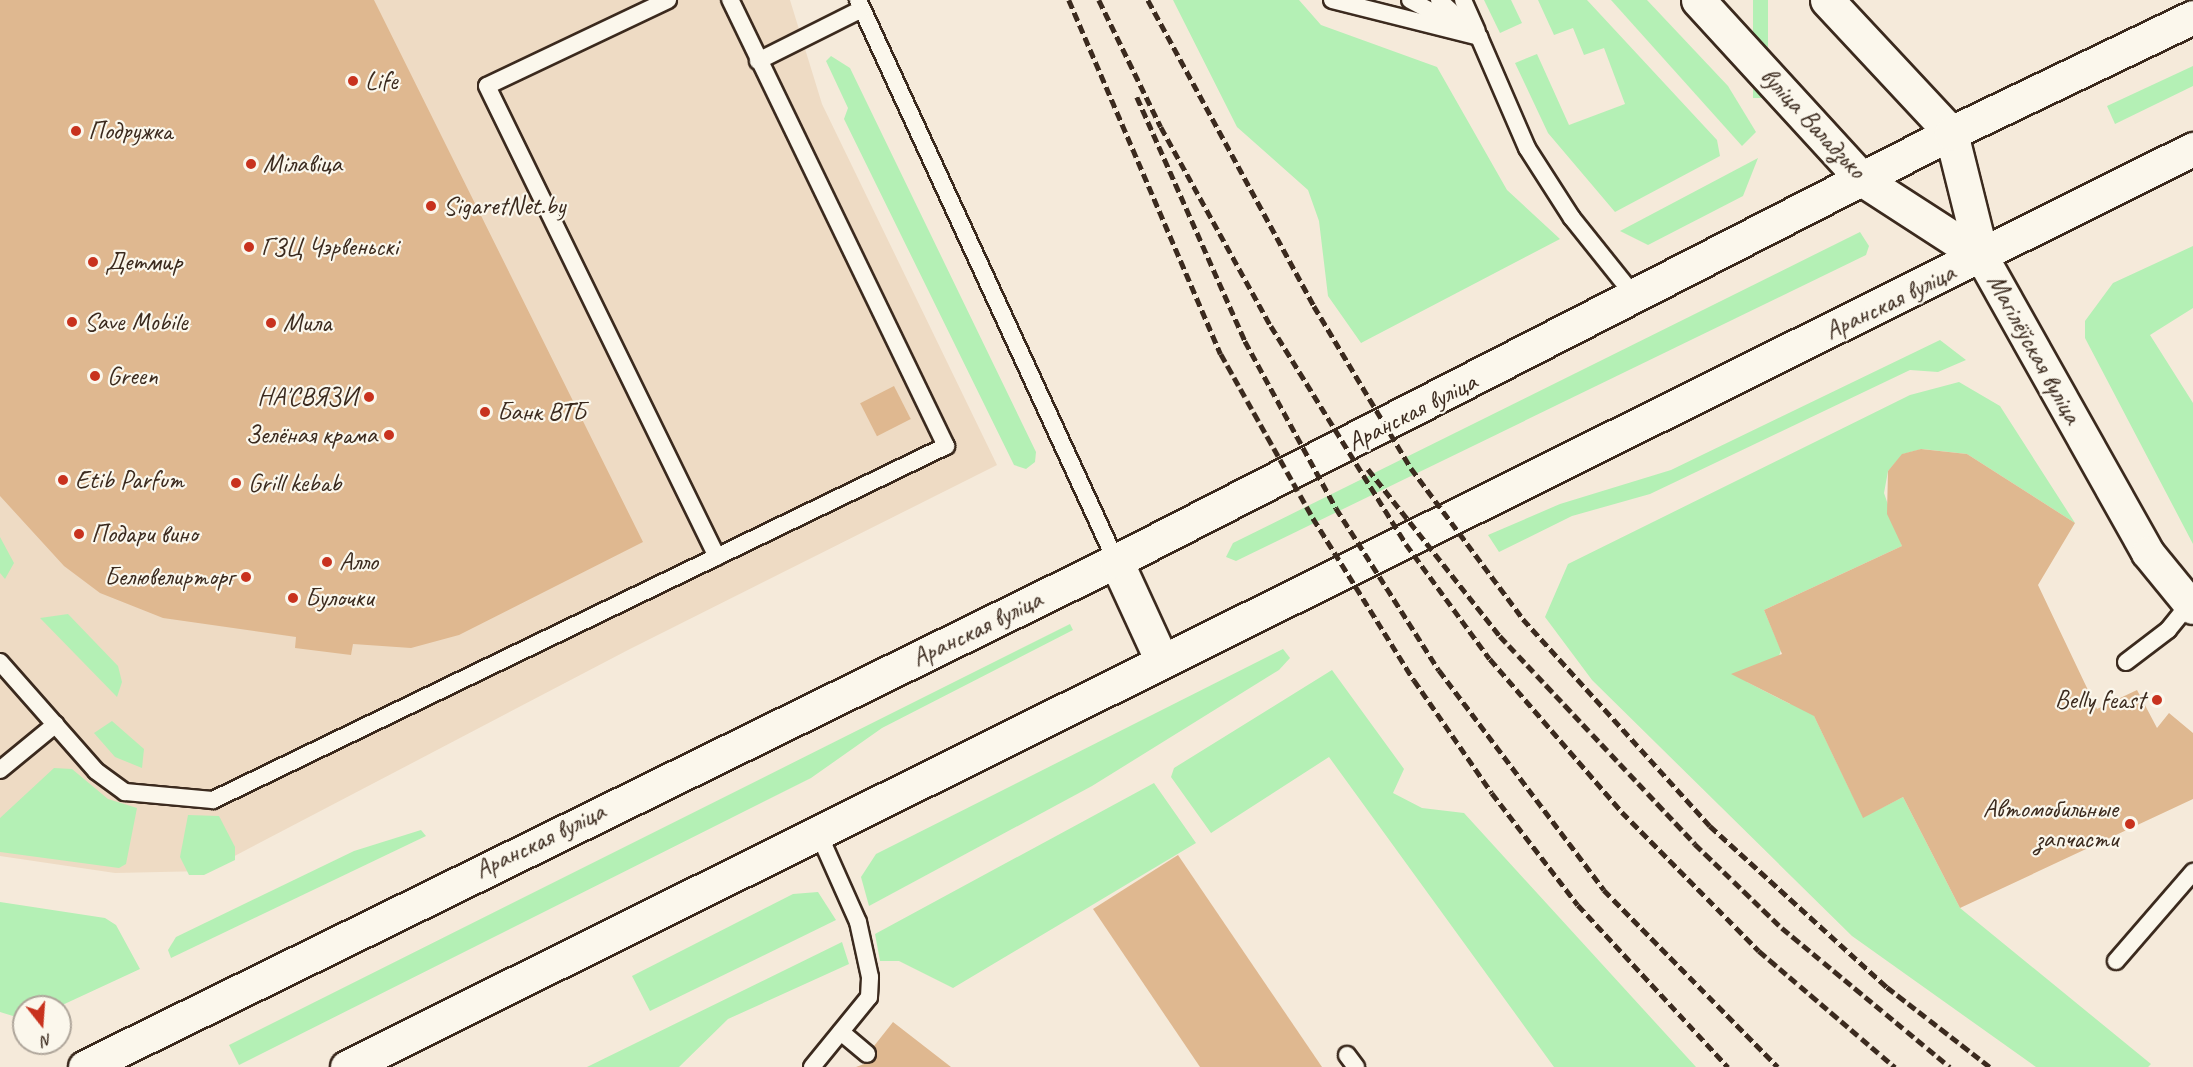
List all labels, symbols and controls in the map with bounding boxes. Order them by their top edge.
street label: вуліца Валадзько [1752,59,1874,187]
place label: Life [365,65,397,97]
marker: Life [346,74,360,88]
place label: Подружка [88,115,172,147]
marker: Подружка [69,124,83,138]
place label: Мілавіца [263,148,342,180]
marker: Мілавіца [244,157,258,171]
place label: SigaretNet.by [443,190,565,222]
marker: SigaretNet.by [424,199,438,213]
place label: ГЗЦ Чэрвеньскі [261,231,398,263]
marker: ГЗЦ Чэрвеньскі [242,240,256,254]
place label: Детмир [105,246,182,278]
marker: Детмир [86,255,100,269]
street label: Аранская вуліца [1820,257,1960,347]
street label: Магілёўская вуліца [1980,269,2088,429]
place label: Save Mobile [84,306,187,338]
place label: Мила [283,307,331,339]
marker: Save Mobile [65,315,79,329]
marker: Мила [264,316,278,330]
place label: Green [107,360,158,392]
street label: Аранская вуліца [1342,366,1482,458]
marker: Green [88,369,102,383]
place label: НА'СВЯЗИ [257,381,357,413]
marker: НА'СВЯЗИ [362,390,376,404]
place label: Банк ВТБ [497,396,587,428]
marker: Банк ВТБ [478,405,492,419]
place label: Зелёная крама [246,419,377,451]
marker: Зелёная крама [382,428,396,442]
place label: Etib Parfum [75,464,183,496]
place label: Grill kebab [248,467,341,499]
marker: Etib Parfum [56,473,70,487]
marker: Grill kebab [229,476,243,490]
place label: Подари вино [91,518,196,550]
marker: Подари вино [72,527,86,541]
place label: Алло [339,546,378,578]
marker: Алло [320,555,334,569]
place label: Белювелирторг [104,561,234,593]
marker: Белювелирторг [239,570,253,584]
place label: Булочки [305,582,373,614]
street label: Аранская вуліца [907,584,1047,674]
marker: Булочки [286,591,300,605]
place label: Belly feast [2055,684,2145,716]
marker: Belly feast [2150,693,2164,707]
place label: Автомобильные запчасти [1983,793,2118,855]
street label: Аранская вуліца [470,796,610,886]
marker: Автомобильные запчасти [2123,817,2137,831]
north arrow [12,995,72,1055]
text: N [39,1029,54,1051]

